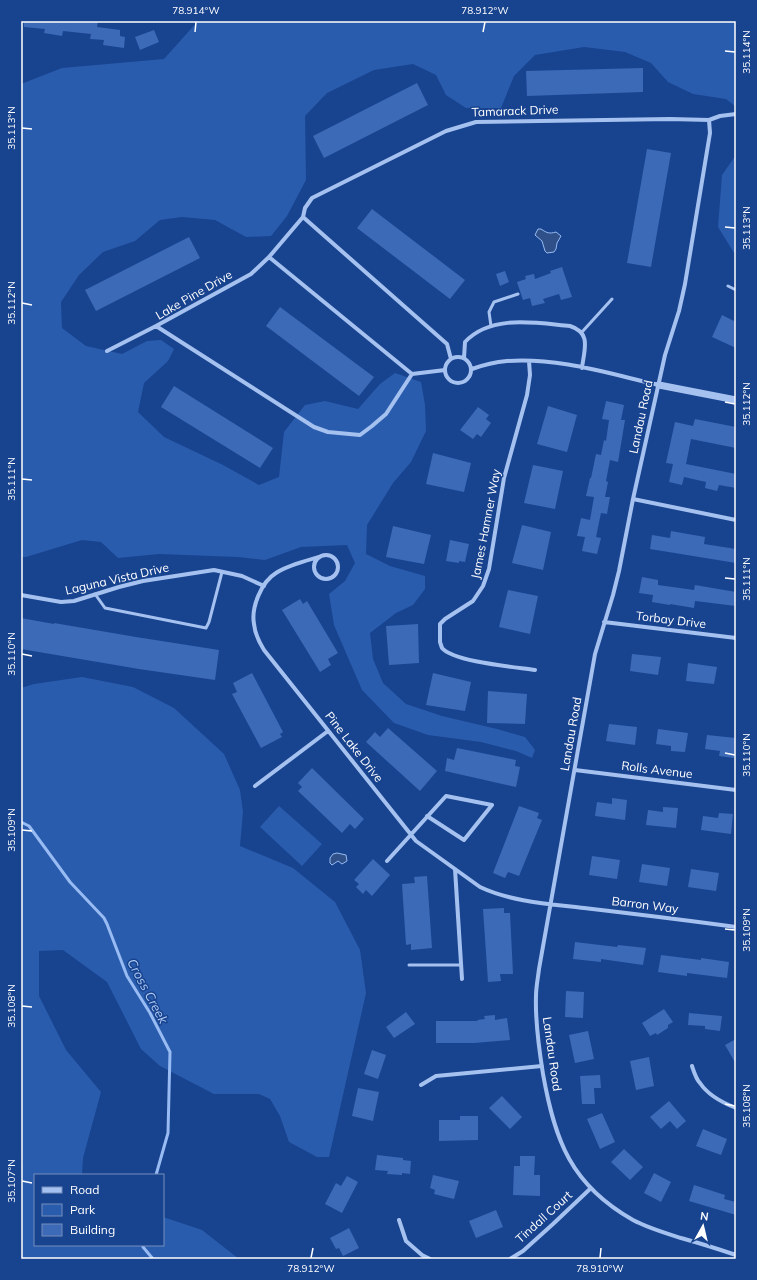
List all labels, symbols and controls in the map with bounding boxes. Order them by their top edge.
text: 78.914°W [172,4,220,17]
text: 78.912°W [461,4,509,17]
text: 35.114°N [740,30,753,74]
street label: Tamarack Drive [471,101,559,120]
text: 35.113°N [5,106,18,150]
text: 35.113°N [740,206,753,250]
street label: Lake Pine Drive [153,267,235,323]
text: 35.112°N [5,281,18,325]
street label: Landau Road [625,379,656,455]
text: 35.112°N [740,382,753,426]
text: 35.111°N [5,457,18,501]
street label: James Hamner Way [468,467,504,580]
text: 35.111°N [740,557,753,601]
street label: Laguna Vista Drive [64,559,170,598]
street label: Torbay Drive [635,608,707,631]
text: 35.110°N [5,632,18,676]
street label: Landau Road [557,696,584,772]
street label: Pine Lake Drive [322,708,387,785]
text: 35.110°N [740,733,753,777]
street label: Rolls Avenue [621,758,694,781]
text: 35.109°N [5,808,18,852]
street label: Barron Way [611,893,680,916]
text: 35.109°N [740,908,753,952]
water label: Cross Creek [124,956,172,1027]
text: 35.108°N [5,984,18,1028]
street label: Landau Road [540,1016,565,1092]
text: 35.108°N [740,1084,753,1128]
text: 35.107°N [5,1159,18,1203]
legend [34,1174,164,1246]
text: Road [70,1182,99,1197]
street label: Tindall Court [512,1187,575,1246]
text: Park [70,1202,96,1217]
north arrow [683,1206,723,1246]
text: N [699,1209,709,1224]
text: Building [70,1222,115,1237]
text: 78.912°W [287,1262,335,1275]
text: 78.910°W [576,1262,624,1275]

